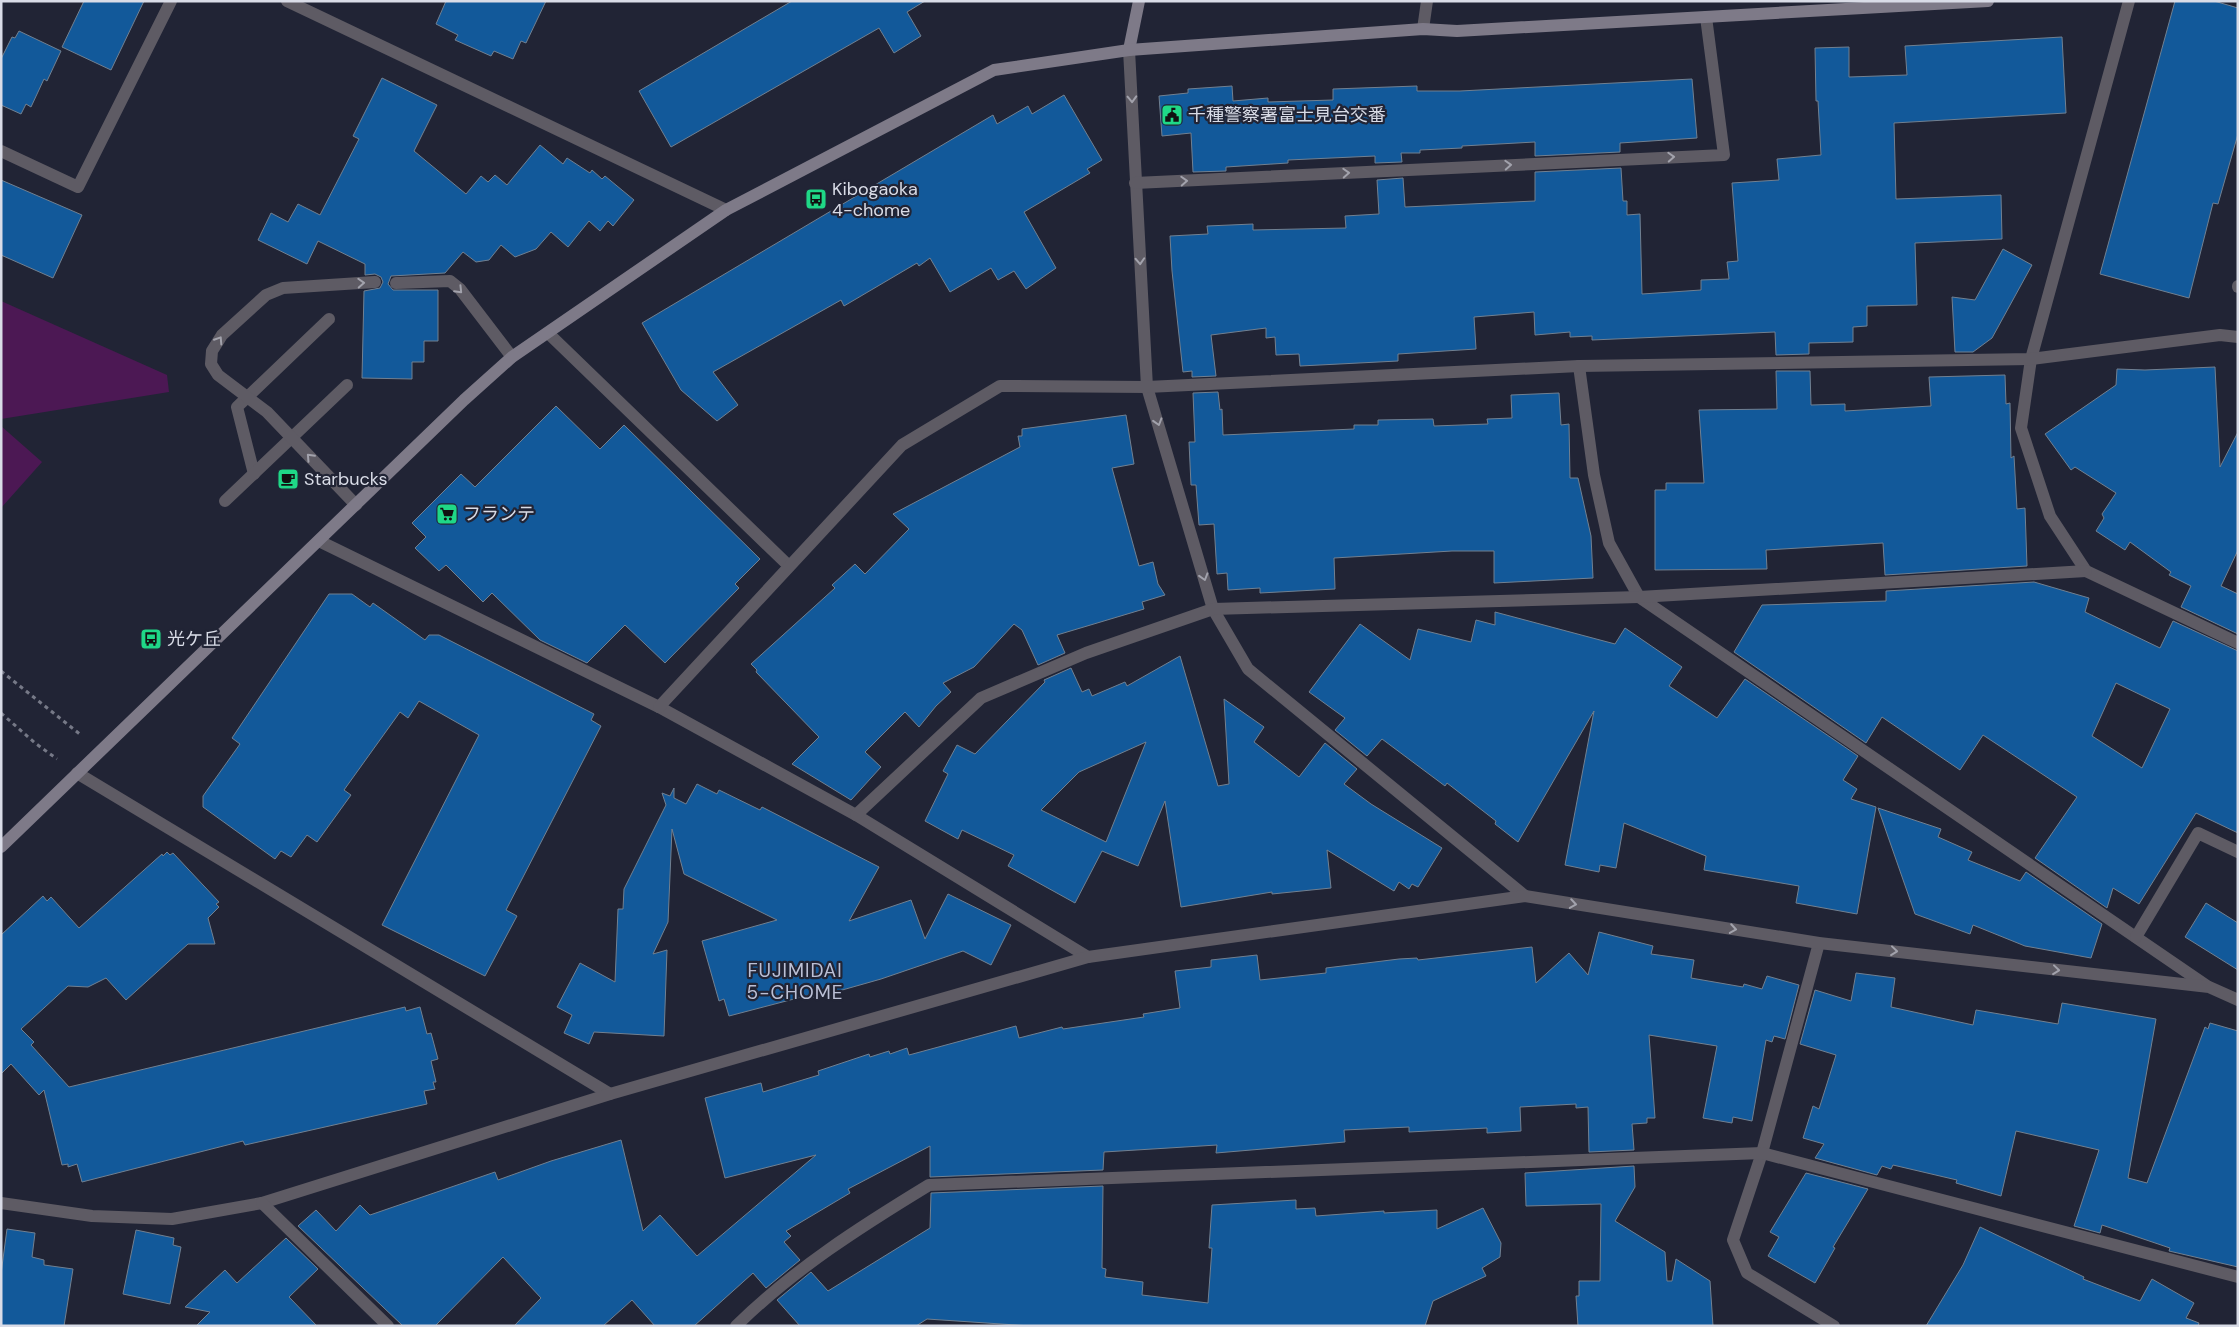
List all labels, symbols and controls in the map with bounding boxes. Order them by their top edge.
one-way arrow [1126,95,1137,103]
public building icon: 千種警察署富士見台交番 [1160,103,1184,127]
place label: 千種警察署富士見台交番 [1188,103,1386,127]
one-way arrow [1667,152,1675,163]
one-way arrow [1505,160,1513,171]
one-way arrow [1342,167,1350,178]
one-way arrow [1180,175,1188,186]
place label: Kibogaoka 4-chome [832,177,918,222]
bus stop icon: Kibogaoka 4-chome [804,187,828,211]
one-way arrow [1134,257,1145,265]
one-way arrow [357,278,365,289]
one-way arrow [453,284,462,293]
one-way arrow [213,337,222,346]
one-way arrow [1152,417,1162,425]
one-way arrow [307,454,316,463]
cafe icon: Starbucks [276,467,300,491]
place label: Starbucks [304,467,387,491]
supermarket icon: フランテ [435,502,459,526]
place label: フランテ [463,502,535,526]
one-way arrow [1198,573,1208,581]
bus stop icon: 光ケ丘 [139,627,163,651]
place label: 光ケ丘 [167,627,221,651]
one-way arrow [1568,898,1577,908]
one-way arrow [1729,924,1738,934]
one-way arrow [1890,945,1898,956]
district label: FUJIMIDAI 5-CHOME [747,958,843,1005]
one-way arrow [2052,964,2060,975]

